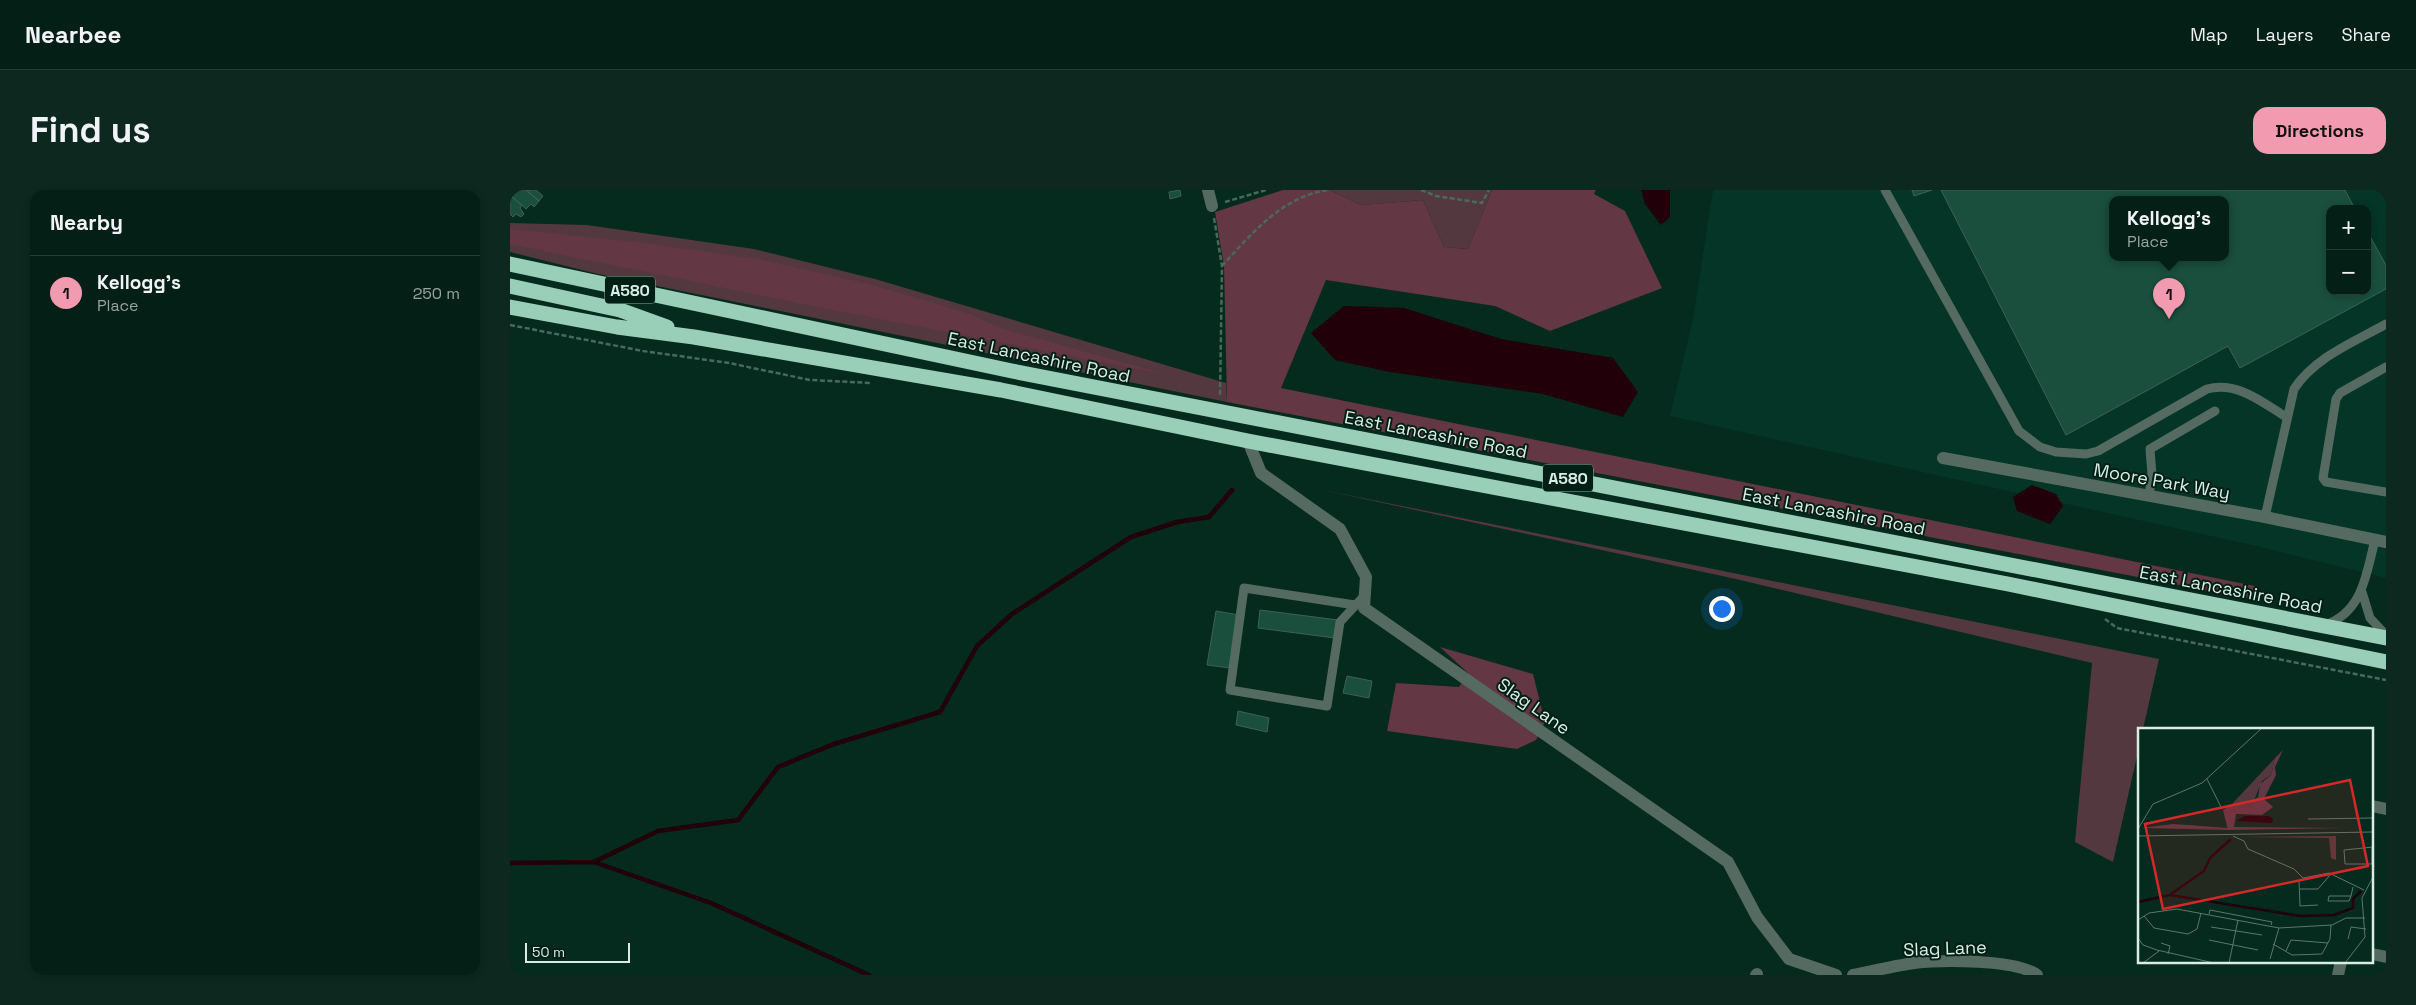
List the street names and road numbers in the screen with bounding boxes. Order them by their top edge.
road number: A580 [605,276,655,304]
street label: East Lancashire Road [946,326,1132,388]
street label: East Lancashire Road [1343,405,1529,463]
street label: Moore Park Way [2092,458,2232,504]
road number: A580 [1543,464,1593,492]
street label: East Lancashire Road [1741,482,1927,540]
street label: East Lancashire Road [2138,560,2324,618]
street label: Slag Lane [1493,673,1575,739]
street label: Slag Lane [1903,935,1987,961]

